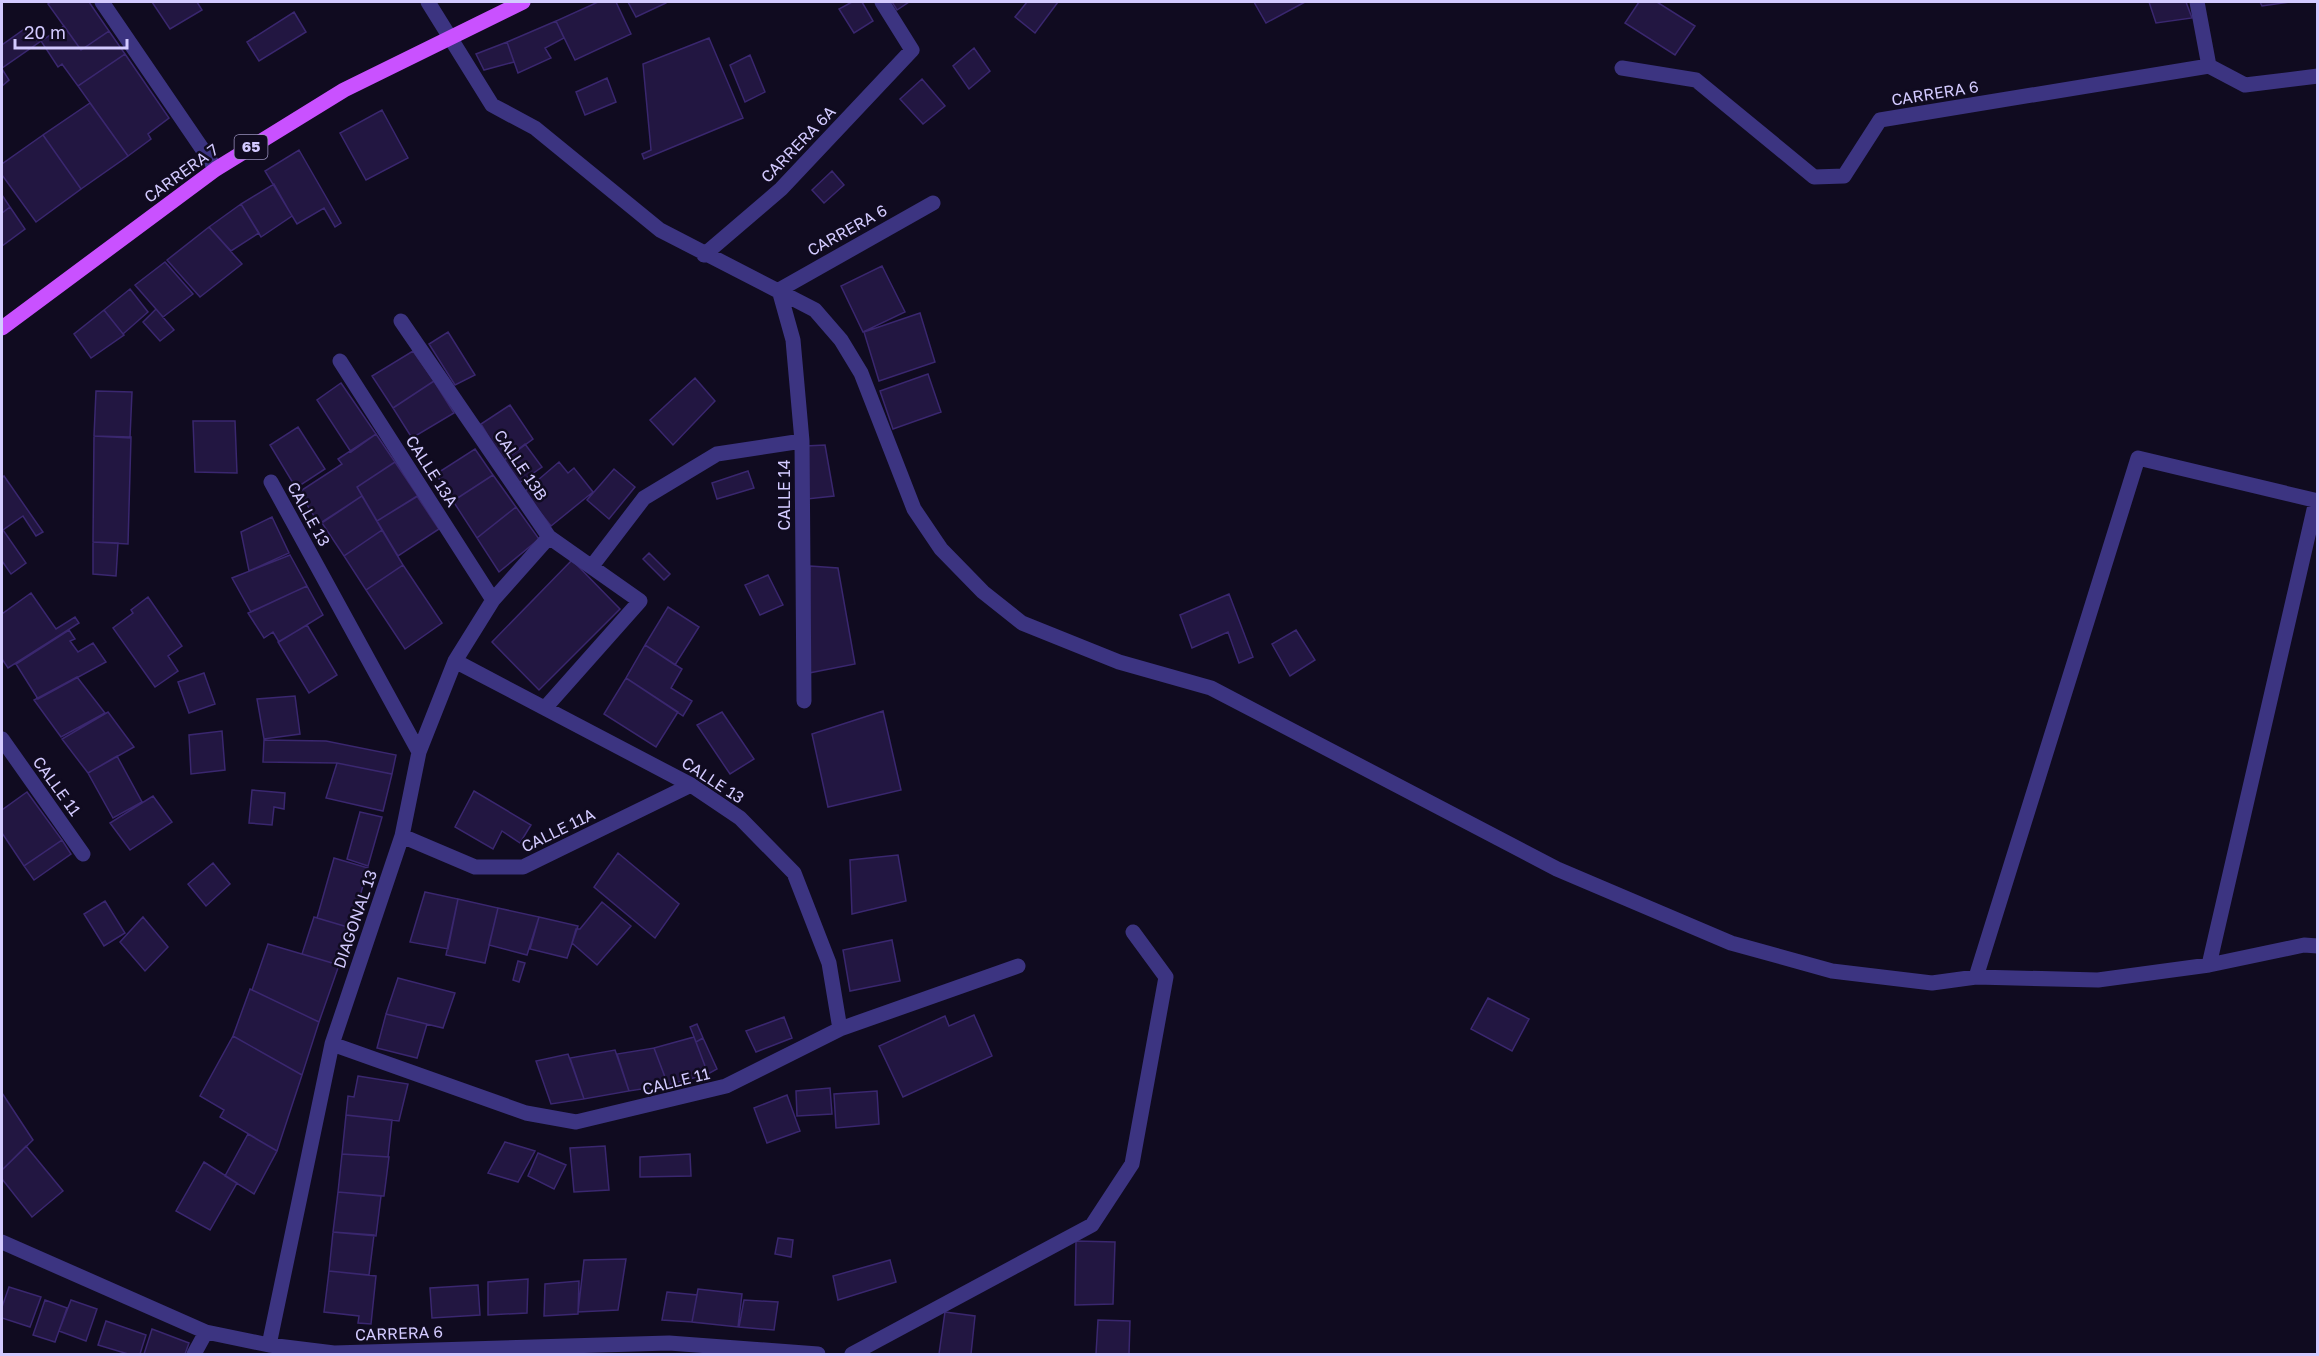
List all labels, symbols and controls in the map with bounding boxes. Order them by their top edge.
scale bar [15,12,128,50]
text: 20 m [24,21,66,43]
street label: CARRERA 6 [1890,76,1980,110]
street label: CARRERA 6A [756,101,840,186]
road number: 65 [234,135,268,159]
street label: CARRERA 7 [140,139,222,207]
street label: CARRERA 6 [804,200,890,260]
street label: CALLE 13B [490,426,552,504]
street label: CALLE 13A [402,432,463,511]
street label: CALLE 14 [774,460,794,530]
street label: CALLE 13 [283,478,335,550]
street label: CALLE 11 [29,752,85,820]
street label: CALLE 13 [678,752,748,808]
street label: CALLE 11A [518,803,598,856]
street label: DIAGONAL 13 [329,867,381,971]
street label: CALLE 11 [640,1063,712,1099]
street label: CARRERA 6 [355,1321,443,1345]

